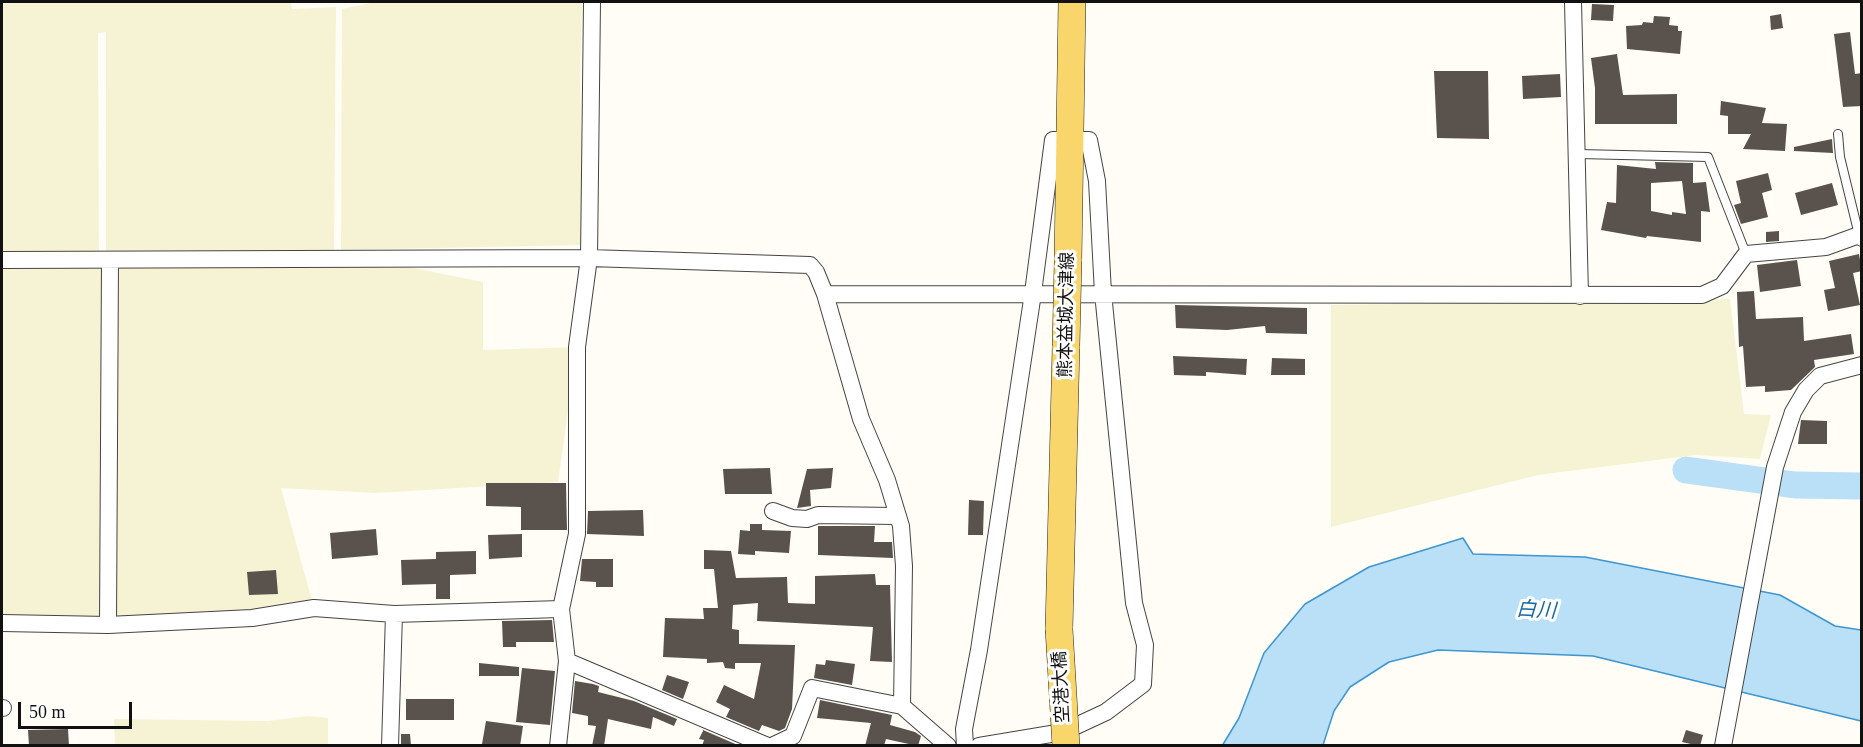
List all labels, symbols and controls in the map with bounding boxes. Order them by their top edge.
street label: 熊本益城大津線 [1055,252,1079,378]
water label: 白川 [1515,598,1557,624]
street label: 空港大橋 [1049,650,1075,724]
scale bar [21,690,135,728]
text: 50 m [29,702,66,722]

